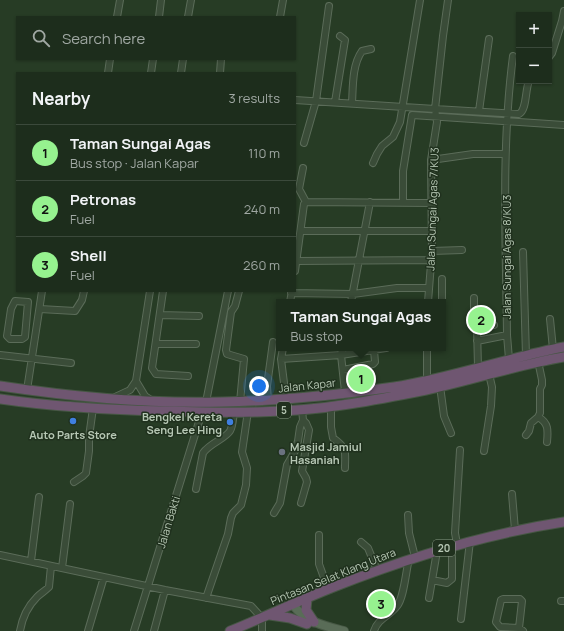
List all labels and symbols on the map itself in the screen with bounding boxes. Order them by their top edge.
street label: Jalan Sungai Agas 7/KU3 [422,147,442,271]
street label: Jalan Sungai Agas 8/KU3 [499,195,514,319]
pin: 2 [468,305,494,335]
pin: 1 [348,364,374,394]
street label: Jalan Kapar [277,375,337,395]
your location [249,376,269,396]
road number: 5 [277,402,291,418]
place label: Bengkel Kereta Seng Lee Hing [142,409,222,437]
marker: Auto Parts Store [68,416,78,426]
marker: Bengkel Kereta Seng Lee Hing [225,417,235,427]
place label: Auto Parts Store [29,427,117,442]
place label: Masjid Jamiul Hasaniah [290,439,362,467]
marker: Masjid Jamiul Hasaniah [277,447,287,457]
street label: Jalan Bakti [153,494,183,550]
road number: 20 [433,540,455,556]
street label: Pintasan Selat Klang Utara [268,544,398,608]
pin: 3 [368,589,394,619]

